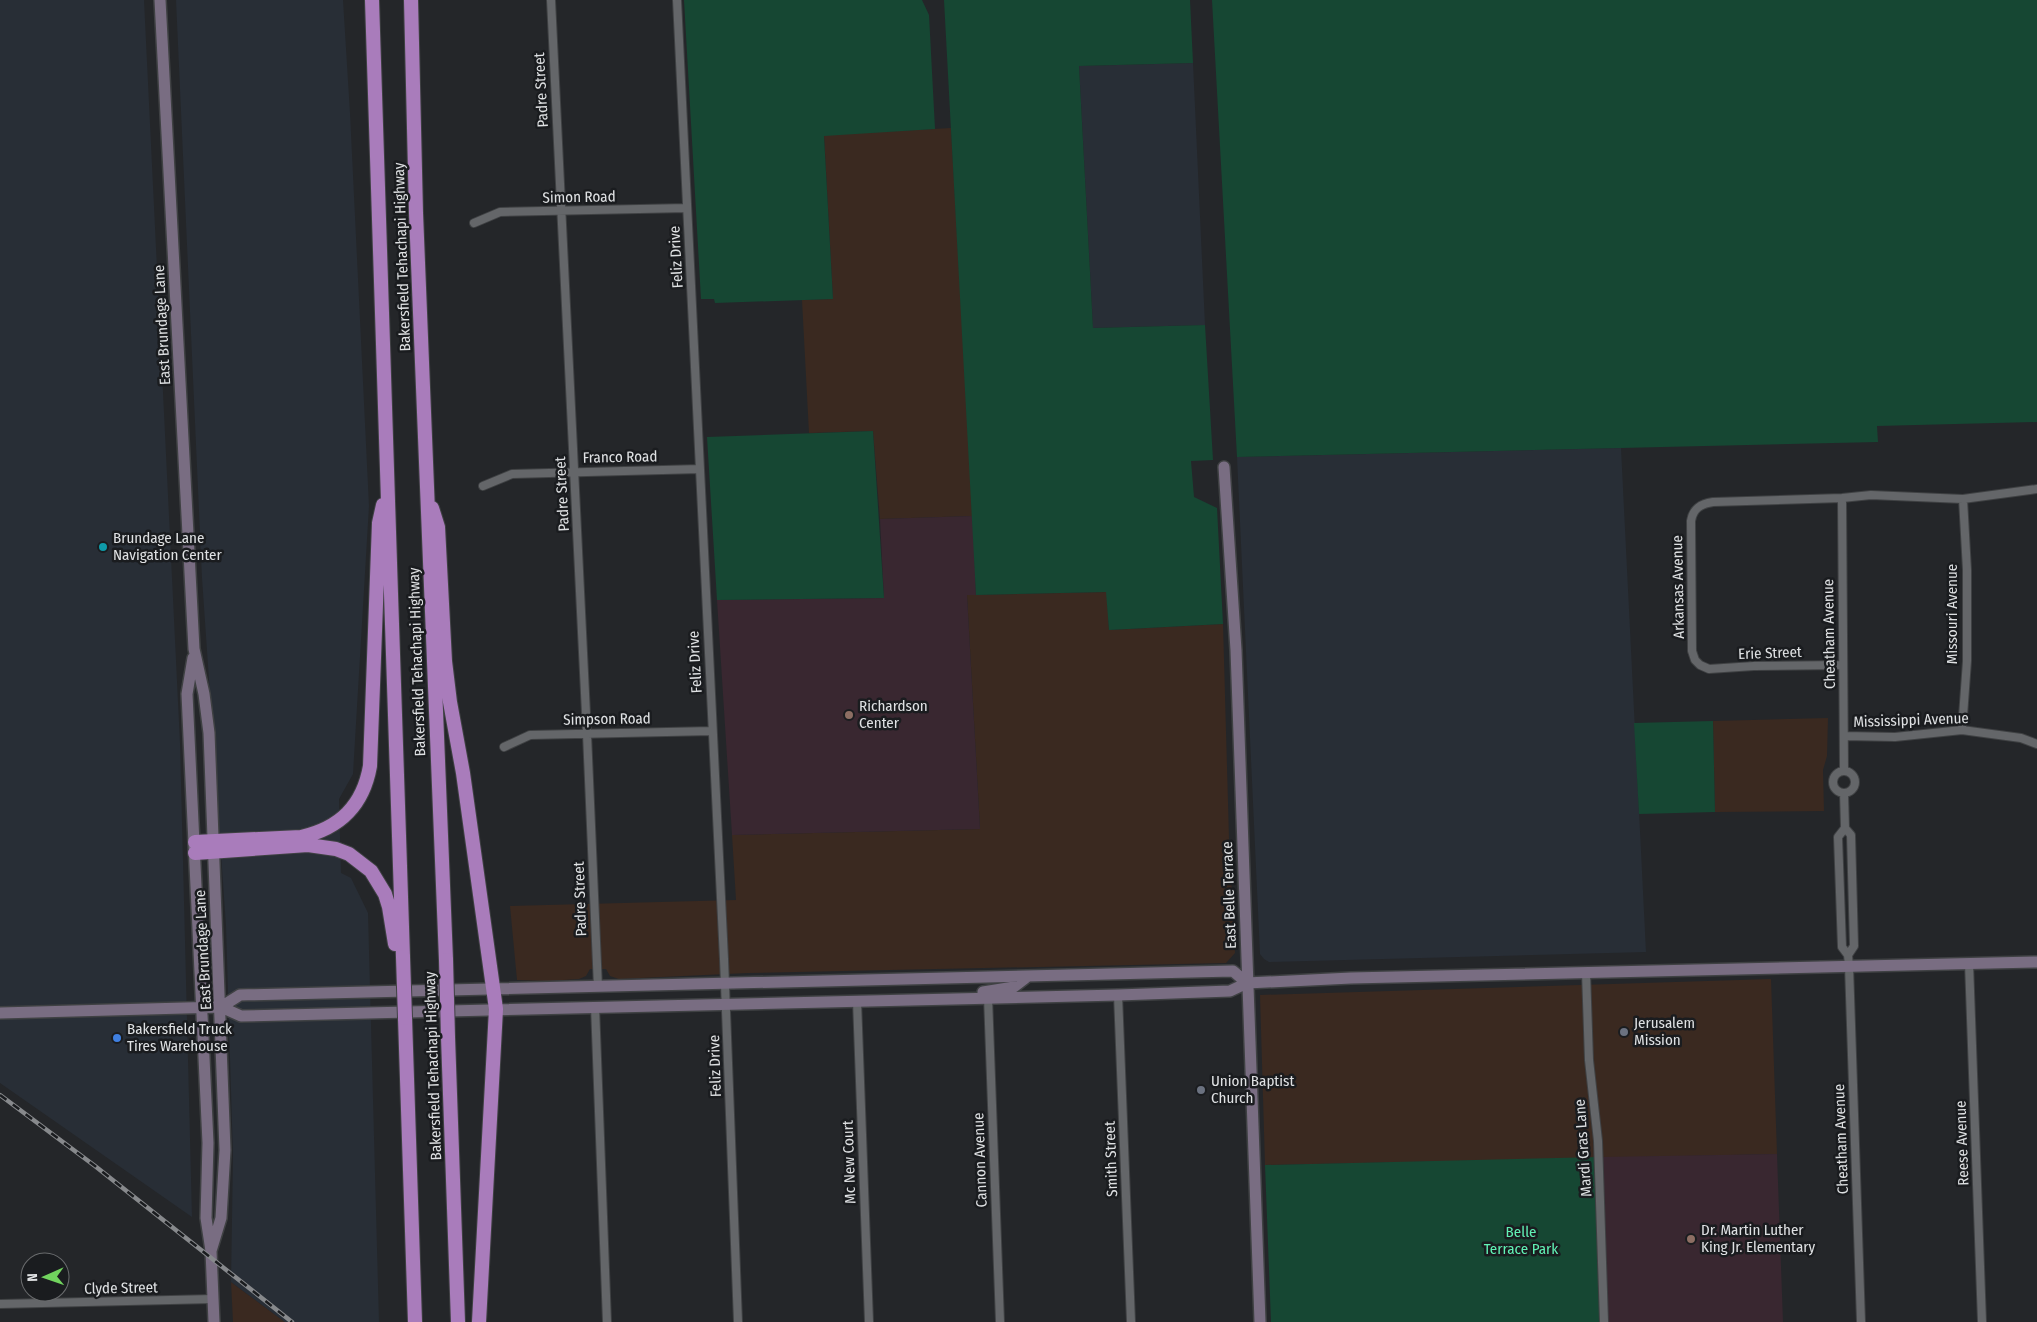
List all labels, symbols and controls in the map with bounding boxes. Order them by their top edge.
street label: Padre Street [530,52,552,128]
street label: Bakersfield Tehachapi Highway [390,162,414,352]
street label: Simon Road [542,187,616,207]
street label: Feliz Drive [665,225,687,289]
street label: East Brundage Lane [150,264,174,386]
street label: Franco Road [582,447,658,467]
street label: Padre Street [551,456,573,532]
place label: Brundage Lane Navigation Center [113,529,223,564]
street label: Arkansas Avenue [1668,535,1688,639]
marker: Brundage Lane Navigation Center [97,541,109,553]
street label: Missouri Avenue [1943,564,1961,664]
street label: Bakersfield Tehachapi Highway [405,567,429,757]
street label: Cheatham Avenue [1819,579,1839,689]
street label: Feliz Drive [684,630,706,694]
street label: Erie Street [1738,643,1802,663]
place label: Richardson Center [859,697,928,732]
street label: Simpson Road [563,709,651,729]
marker: Richardson Center [843,709,855,721]
street label: Mississippi Avenue [1853,709,1969,731]
street label: East Belle Terrace [1218,841,1240,949]
street label: Padre Street [570,861,590,937]
street label: East Brundage Lane [191,889,215,1011]
street label: Bakersfield Tehachapi Highway [421,971,445,1161]
place label: Jerusalem Mission [1634,1014,1695,1049]
place label: Bakersfield Truck Tires Warehouse [127,1020,232,1055]
marker: Jerusalem Mission [1618,1026,1630,1038]
marker: Bakersfield Truck Tires Warehouse [111,1032,123,1044]
street label: Feliz Drive [705,1035,725,1097]
place label: Union Baptist Church [1211,1072,1294,1107]
marker: Union Baptist Church [1195,1084,1207,1096]
street label: Cheatham Avenue [1830,1084,1852,1194]
street label: Mardi Gras Lane [1571,1099,1595,1197]
street label: Reese Avenue [1952,1100,1972,1186]
street label: Cannon Avenue [969,1112,991,1208]
street label: Mc New Court [839,1120,859,1204]
street label: Smith Street [1101,1121,1121,1197]
place label: Dr. Martin Luther King Jr. Elementary [1701,1221,1815,1256]
park label: Belle Terrace Park [1484,1223,1558,1258]
marker: Dr. Martin Luther King Jr. Elementary [1685,1233,1697,1245]
north arrow [20,1252,70,1302]
text: N [24,1273,41,1282]
street label: Clyde Street [84,1278,158,1298]

